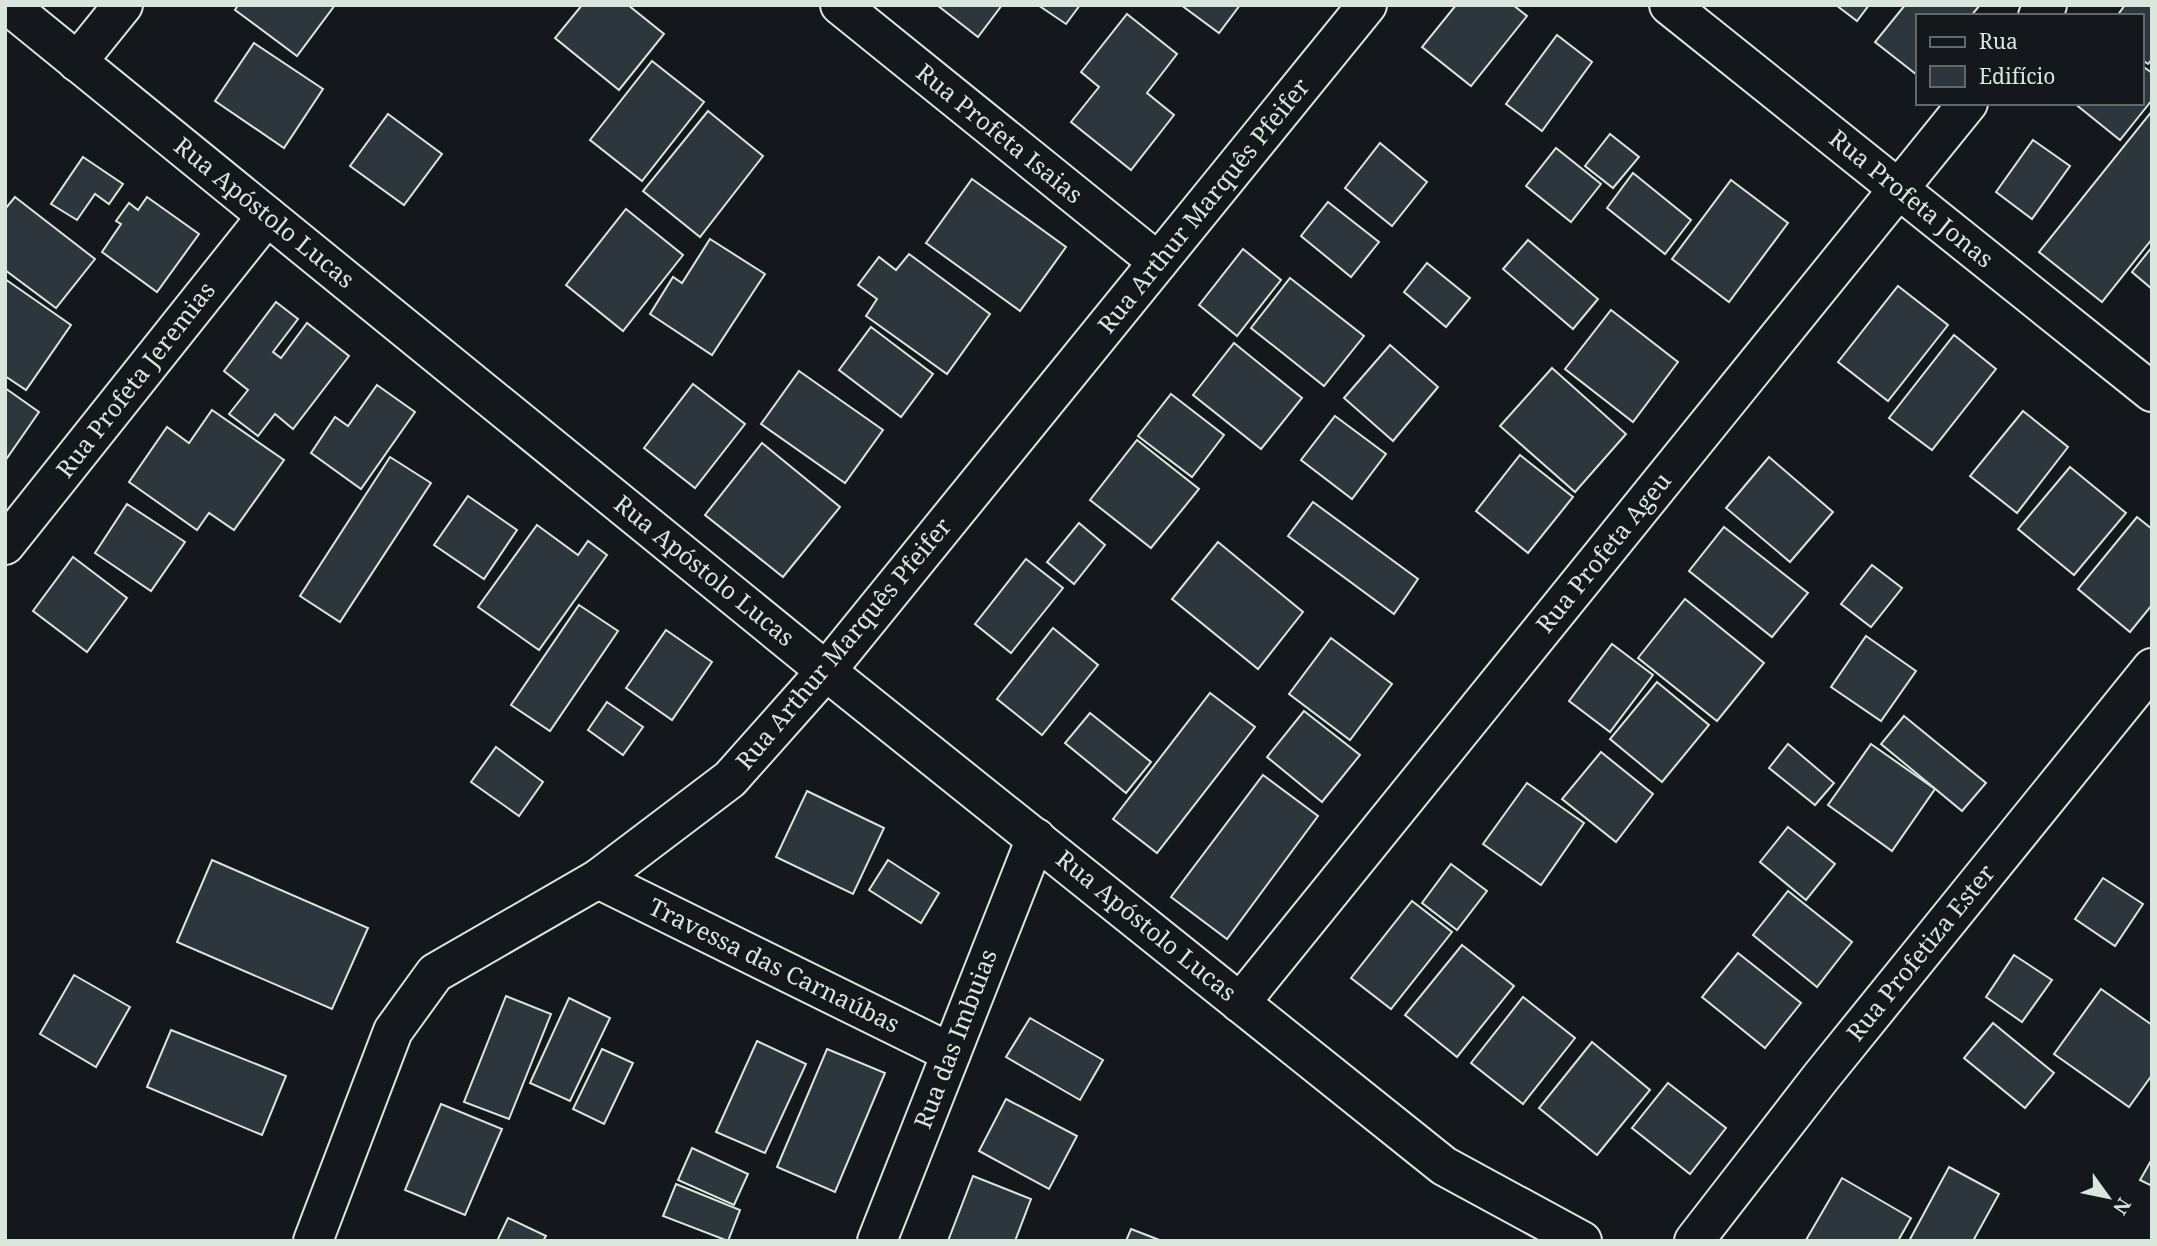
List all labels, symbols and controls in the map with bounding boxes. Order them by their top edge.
legend [1916,14,2143,105]
text: Rua [1979,27,2018,55]
street label: Rua Profeta Isaias [910,55,1090,210]
text: Edifício [1979,62,2055,90]
street label: Rua Arthur Marquês Pfeifer [1089,71,1316,340]
street label: Rua Profeta Jonas [1823,121,2001,274]
street label: Rua Apóstolo Lucas [168,129,362,295]
street label: Rua Profeta Jeremias [48,274,222,484]
street label: Rua Profeta Ageu [1528,465,1678,639]
street label: Rua Apóstolo Lucas [608,487,802,653]
street label: Rua Arthur Marquês Pfeifer [728,510,958,776]
street label: Rua Apóstolo Lucas [1050,842,1244,1008]
street label: Rua Profetiza Ester [1838,857,2001,1047]
street label: Travessa das Carnaúbas [644,889,906,1040]
street label: Rua das Imbuias [905,944,1004,1133]
north arrow [2073,1162,2143,1232]
text: N [2107,1193,2137,1220]

